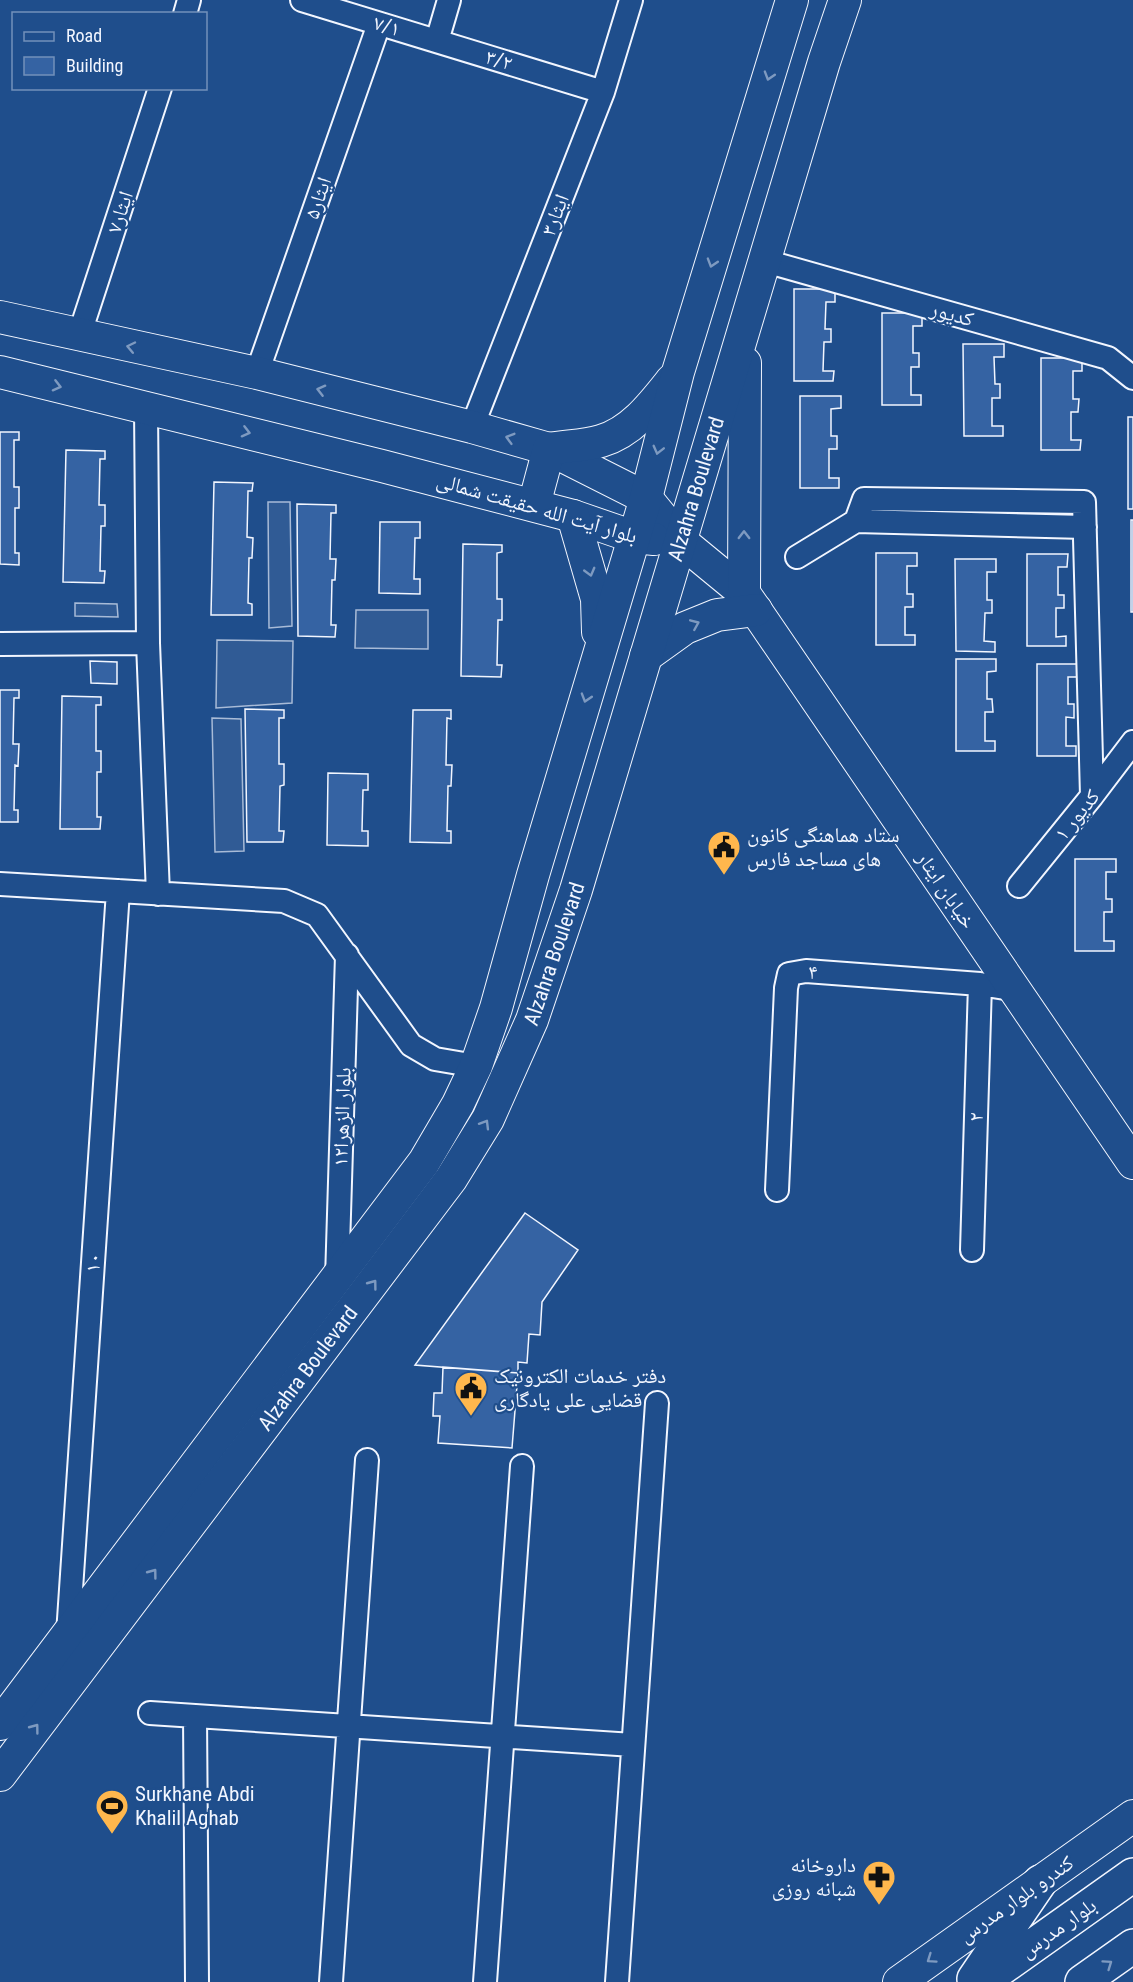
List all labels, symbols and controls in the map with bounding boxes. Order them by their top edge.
street label: ۷/۱ [371,11,403,41]
legend [12,12,207,90]
text: Road [66,25,102,46]
street label: ۳/۲ [483,45,515,75]
text: Building [66,55,123,76]
one-way arrow [764,70,776,81]
street label: ایثار۵ [300,174,336,222]
street label: ایثار۷ [102,188,138,236]
street label: ایثار۳ [536,191,574,239]
one-way arrow [707,257,719,267]
street label: کدیور [927,296,977,332]
one-way arrow [126,341,136,354]
one-way arrow [52,378,62,391]
one-way arrow [316,384,326,397]
street label: Alzahra Boulevard [663,414,729,564]
one-way arrow [241,424,251,437]
one-way arrow [505,433,516,445]
one-way arrow [653,445,666,455]
street label: بلوار آیت الله حقیقت شمالی [434,468,640,549]
one-way arrow [738,530,750,539]
one-way arrow [583,566,595,577]
one-way arrow [689,619,700,631]
one-way arrow [581,692,593,703]
street label: کدیور ۱ [1049,785,1105,845]
place label: ستاد هماهنگی کانون های مساجد فارس [747,823,899,872]
public building icon: ستاد هماهنگی کانون های مساجد فارس [706,829,742,876]
street label: خیابان ایثار [911,846,980,933]
street label: Alzahra Boulevard [519,880,590,1029]
street label: ۴ [808,960,818,984]
street label: بلوار الزهرا۱۲ [328,1067,356,1167]
street label: ۲ [964,1112,988,1122]
one-way arrow [477,1120,489,1130]
street label: ۱۰ [80,1253,106,1273]
one-way arrow [365,1279,376,1290]
street label: Alzahra Boulevard [253,1301,362,1435]
place label: دفتر خدمات الکترونیک قضایی علی یادگاری [494,1364,666,1413]
public building icon: دفتر خدمات الکترونیک قضایی علی یادگاری [453,1370,489,1417]
one-way arrow [146,1569,157,1580]
one-way arrow [28,1724,39,1735]
place label: Surkhane Abdi Khalil Aghab [135,1782,255,1830]
sports icon: Surkhane Abdi Khalil Aghab [94,1788,130,1835]
street label: کندرو بلوار مدرس [953,1850,1079,1948]
place label: داروخانه شبانه روزی [772,1853,856,1901]
pharmacy icon: داروخانه شبانه روزی [861,1859,897,1906]
street label: بلوار مدرس [1015,1893,1101,1963]
one-way arrow [927,1952,938,1963]
one-way arrow [1101,1960,1112,1971]

